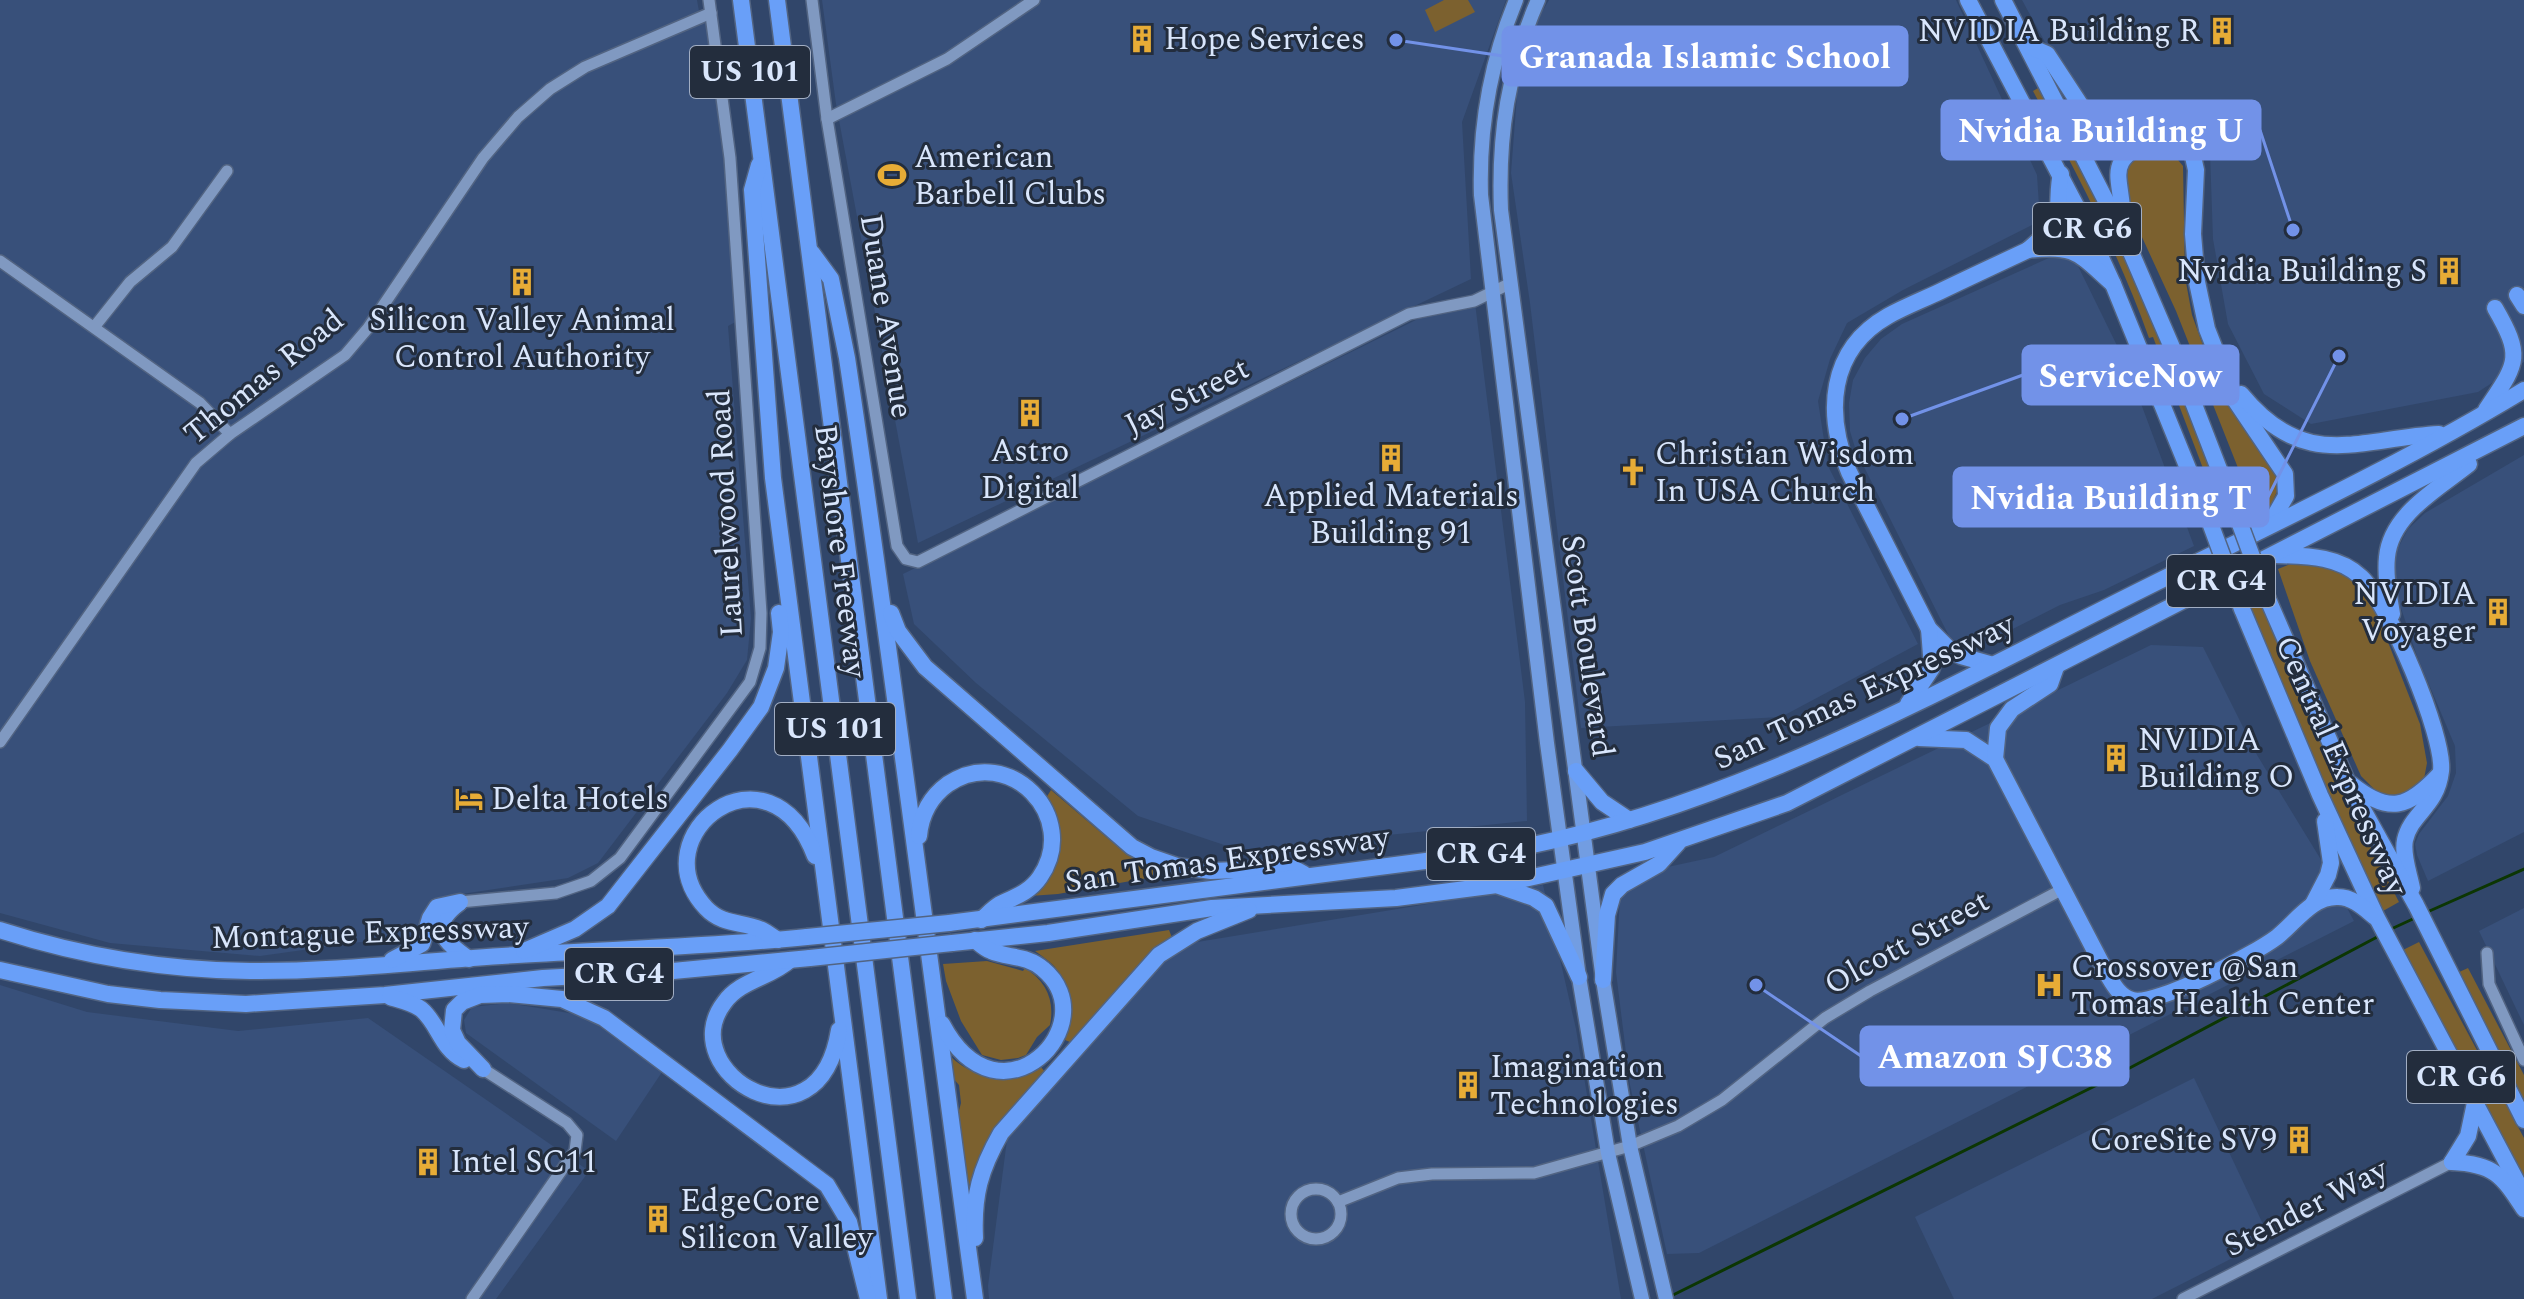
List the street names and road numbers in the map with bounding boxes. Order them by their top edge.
road number: US 101 [690,46,810,98]
road number: CR G6 [2033,203,2141,255]
street label: Duane Avenue [846,210,926,422]
street label: Thomas Road [173,297,355,457]
street label: Jay Street [1116,345,1258,449]
street label: Laurelwood Road [695,388,757,638]
street label: Bayshore Freeway [800,421,880,682]
street label: Scott Boulevard [1547,532,1627,760]
road number: CR G4 [2167,555,2275,607]
street label: San Tomas Expressway [1705,600,2024,783]
street label: Central Expressway [2262,628,2421,905]
road number: US 101 [775,703,895,755]
street label: San Tomas Expressway [1062,813,1394,907]
road number: CR G4 [1427,828,1535,880]
street label: Olcott Street [1815,877,1999,1009]
street label: Montague Expressway [210,903,531,963]
road number: CR G4 [565,948,673,1000]
road number: CR G6 [2407,1051,2515,1103]
street label: Stender Way [2215,1145,2398,1270]

